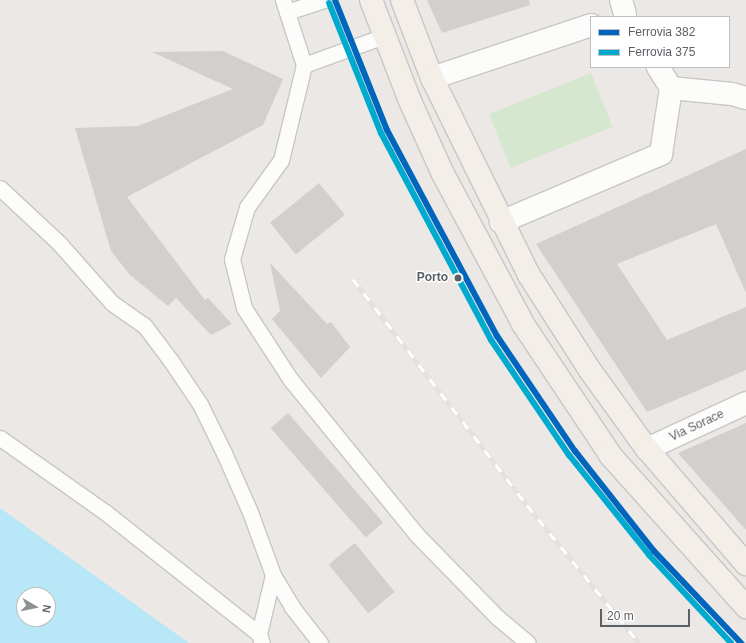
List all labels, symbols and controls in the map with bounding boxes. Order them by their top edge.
legend [590,16,730,68]
text: Ferrovia 382 [628,25,695,39]
text: Ferrovia 375 [628,45,695,59]
place label: Porto [417,271,448,285]
marker: Porto [451,271,465,285]
street label: Via Sorace [667,407,727,445]
north arrow [16,587,56,627]
scale bar [602,601,692,627]
text: N [40,604,53,614]
text: 20 m [607,609,634,623]

